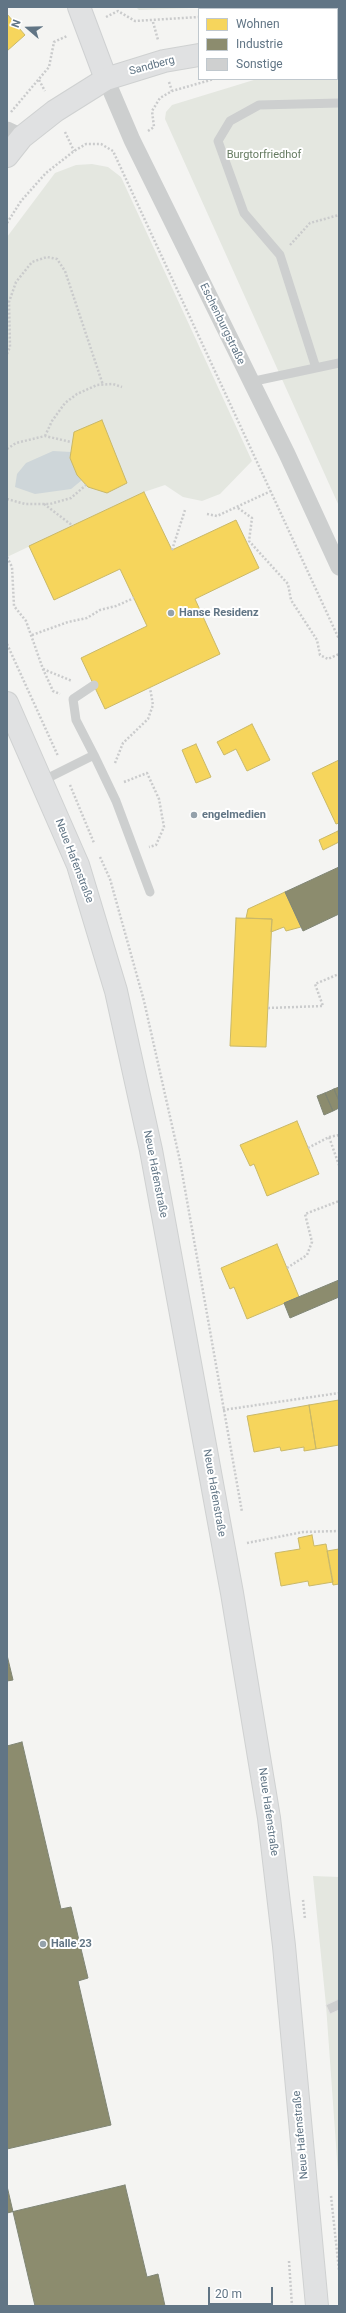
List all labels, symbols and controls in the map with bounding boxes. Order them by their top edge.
north arrow [8,8,48,48]
legend [198,8,338,80]
text: Wohnen [236,17,280,31]
text: N [9,18,24,30]
text: Industrie [236,37,283,51]
street label: Sandberg [128,54,176,78]
text: Sonstige [236,57,283,71]
park label: Burgtorfriedhof [227,148,301,162]
street label: Eschenburgstraße [197,281,247,367]
place label: Hanse Residenz [179,606,259,620]
marker: Hanse Residenz [166,608,176,618]
place label: engelmedien [202,808,266,822]
marker: engelmedien [189,810,199,820]
street label: Neue Hafenstraße [52,817,96,905]
street label: Neue Hafenstraße [140,1129,170,1219]
street label: Neue Hafenstraße [200,1448,228,1538]
street label: Neue Hafenstraße [255,1767,281,1857]
place label: Halle 23 [51,1937,92,1951]
marker: Halle 23 [38,1939,48,1949]
street label: Neue Hafenstraße [291,2090,311,2180]
scale bar [210,2279,275,2305]
text: 20 m [215,2287,242,2301]

